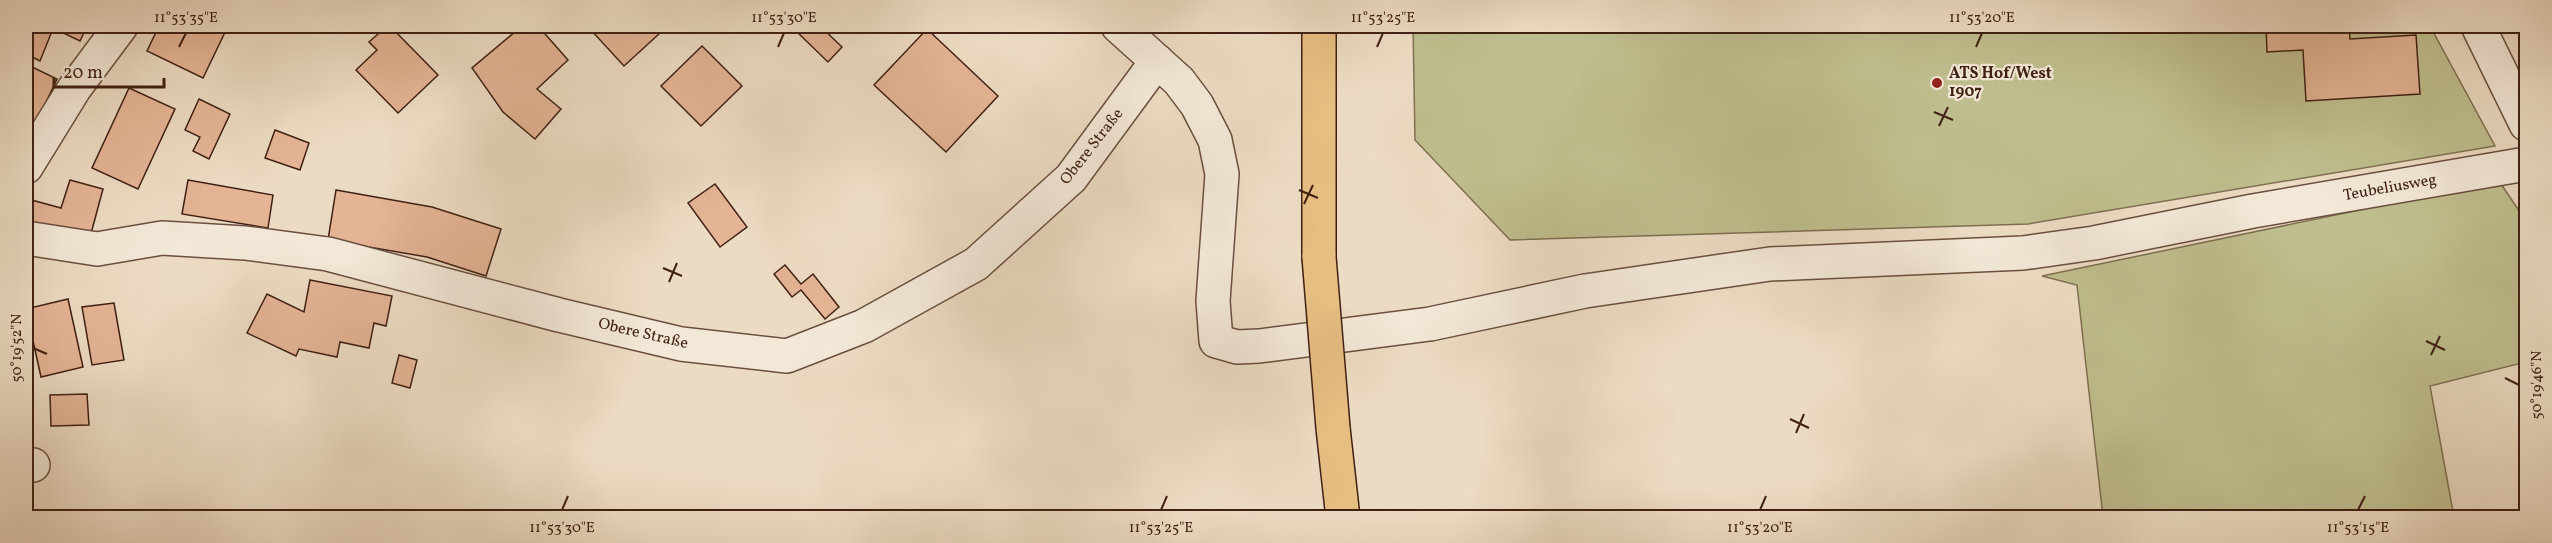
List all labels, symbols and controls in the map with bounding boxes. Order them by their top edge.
text: 11°53'35"E [154,8,218,29]
text: 11°53'30"E [751,8,817,29]
text: 11°53'25"E [1351,8,1415,29]
text: 11°53'20"E [1949,8,2015,29]
scale bar [54,51,164,89]
text: 20 m [63,61,103,86]
place label: ATS Hof/West 1907 [1949,63,2052,103]
marker: ATS Hof/West 1907 [1930,76,1944,90]
street label: Obere Straße [1055,104,1129,190]
street label: Teubeliusweg [2342,169,2438,207]
street label: Obere Straße [596,313,690,355]
text: 50°19'52"N [7,314,28,382]
text: 50°19'46"N [2527,351,2548,420]
text: 11°53'30"E [529,518,595,539]
text: 11°53'25"E [1129,518,1193,539]
text: 11°53'20"E [1727,518,1793,539]
text: 11°53'15"E [2327,518,2389,539]

